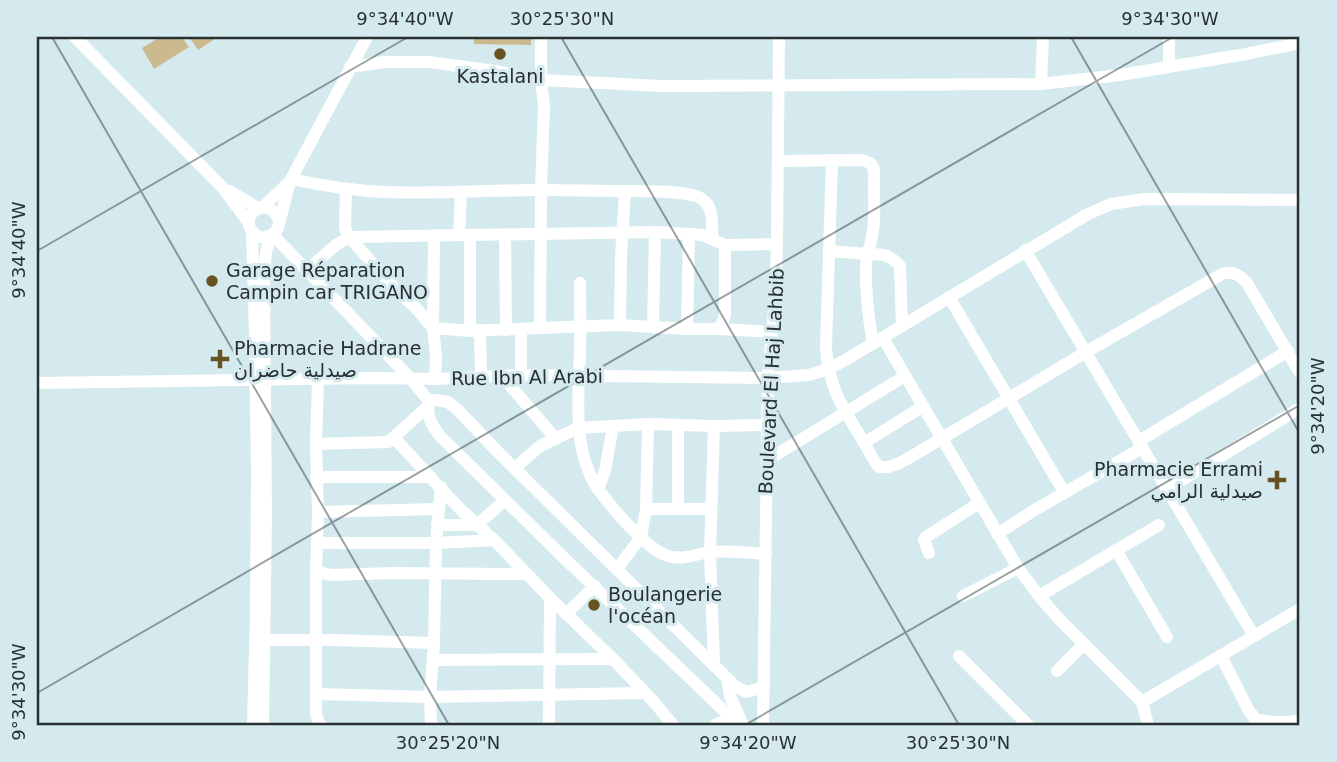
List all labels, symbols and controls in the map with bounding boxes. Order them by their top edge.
text: 9°34'40"W [356,8,454,29]
text: 30°25'30"N [510,8,614,29]
text: 9°34'30"W [1121,8,1219,29]
marker: Kastalani [492,46,508,62]
place label: Kastalani [456,65,544,87]
text: 9°34'40"W [8,201,29,299]
place label: Garage Réparation Campin car TRIGANO [226,259,428,303]
street label: Boulevard El Haj Lahbib [754,267,788,495]
marker: Garage Réparation Campin car TRIGANO [204,273,220,289]
place label: Pharmacie Hadrane صيدلية حاضران [234,337,421,382]
marker: Pharmacie Hadrane صيدلية حاضران [212,351,228,367]
text: 9°34'20"W [1307,357,1328,455]
street label: Rue Ibn Al Arabi [451,365,603,389]
place label: Pharmacie Errami صيدلية الرامي [1094,458,1263,503]
marker: Pharmacie Errami صيدلية الرامي [1269,472,1285,488]
place label: Boulangerie l'océan [608,583,722,627]
marker: Boulangerie l'océan [586,597,602,613]
text: 9°34'30"W [8,643,29,741]
text: 30°25'20"N [396,732,500,753]
text: 9°34'20"W [699,732,797,753]
text: 30°25'30"N [906,732,1010,753]

